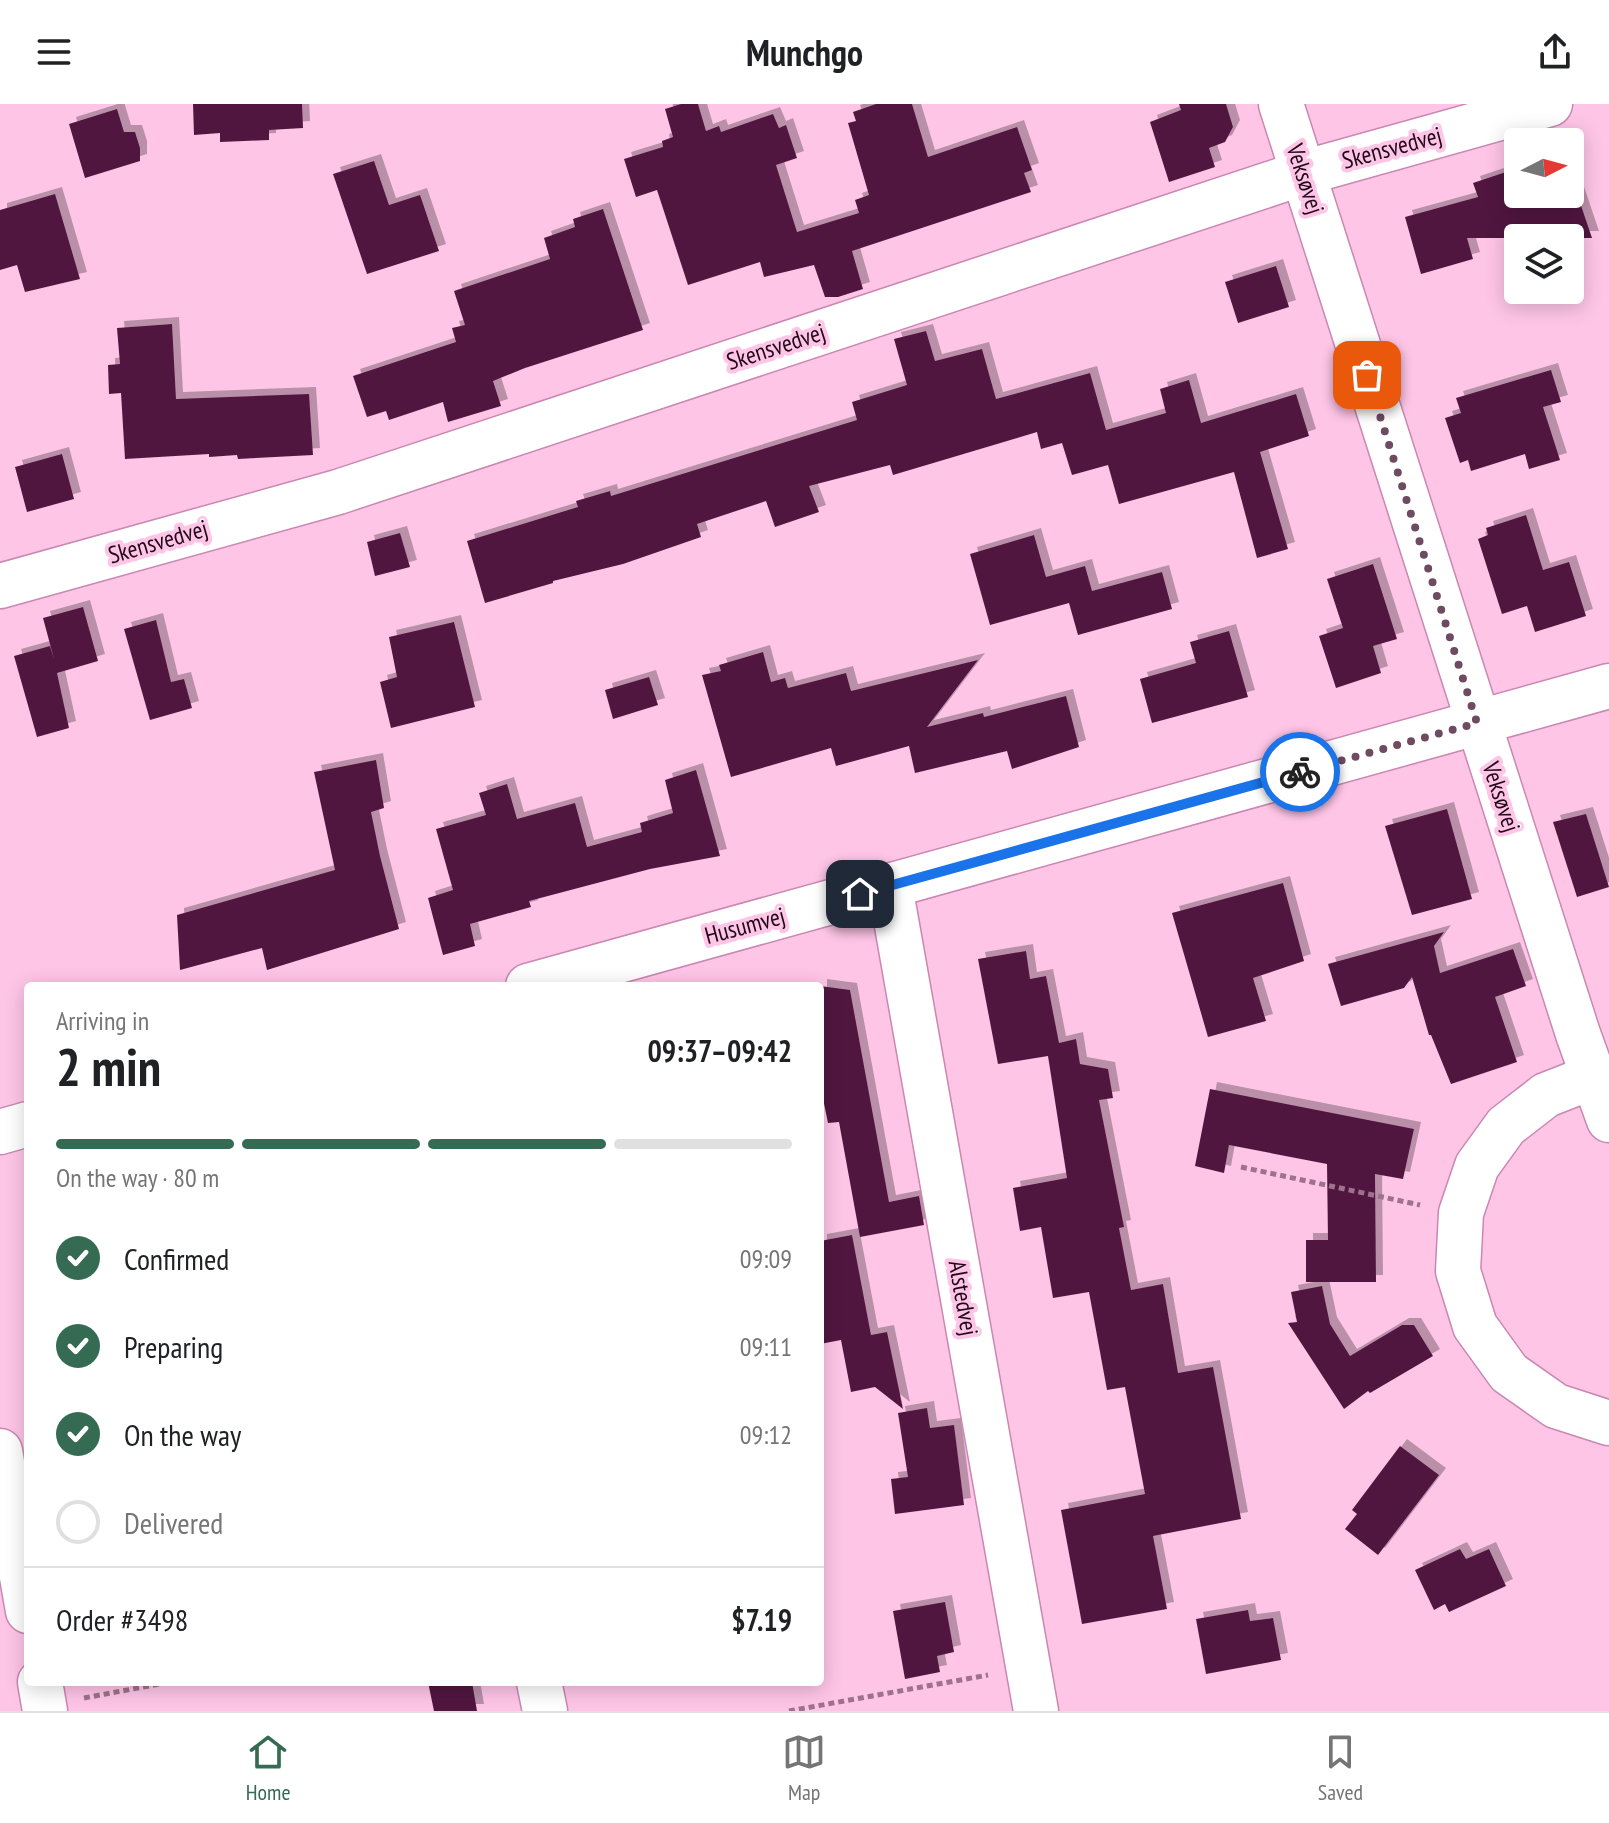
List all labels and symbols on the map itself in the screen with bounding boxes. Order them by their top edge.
street label: Skensvedvej [1339,119,1445,176]
north arrow [1504,128,1584,208]
street label: Veksøvej [1279,139,1331,218]
street label: Skensvedvej [723,316,829,377]
pin [1333,341,1401,409]
street label: Skensvedvej [105,513,211,570]
courier [1260,732,1340,812]
street label: Veksøvej [1475,757,1527,836]
pin [826,860,894,928]
street label: Husumvej [701,900,788,951]
street label: Alstedvej [942,1258,985,1338]

